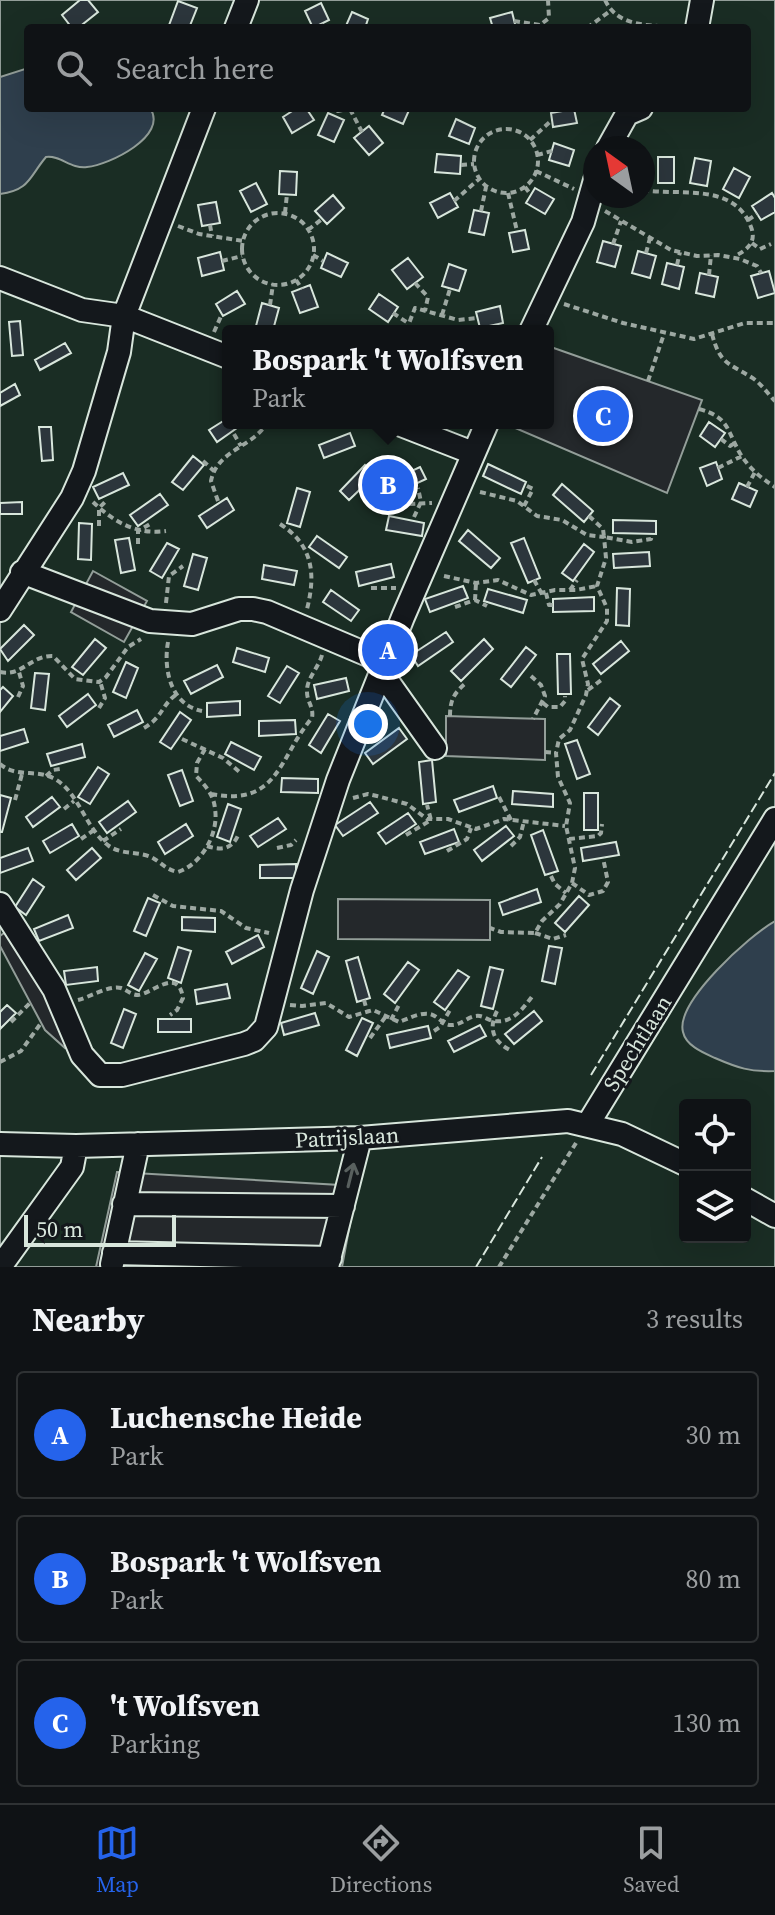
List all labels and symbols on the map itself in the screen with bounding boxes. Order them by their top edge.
north arrow [583,136,655,208]
pin: C [577,386,629,446]
pin: B [362,455,414,515]
pin: A [362,620,414,680]
your location [348,704,388,744]
street label: Spechtlaan [596,989,678,1097]
street label: Patrijslaan [294,1119,400,1155]
one-way arrow [344,1163,359,1189]
scale bar [24,1211,176,1247]

